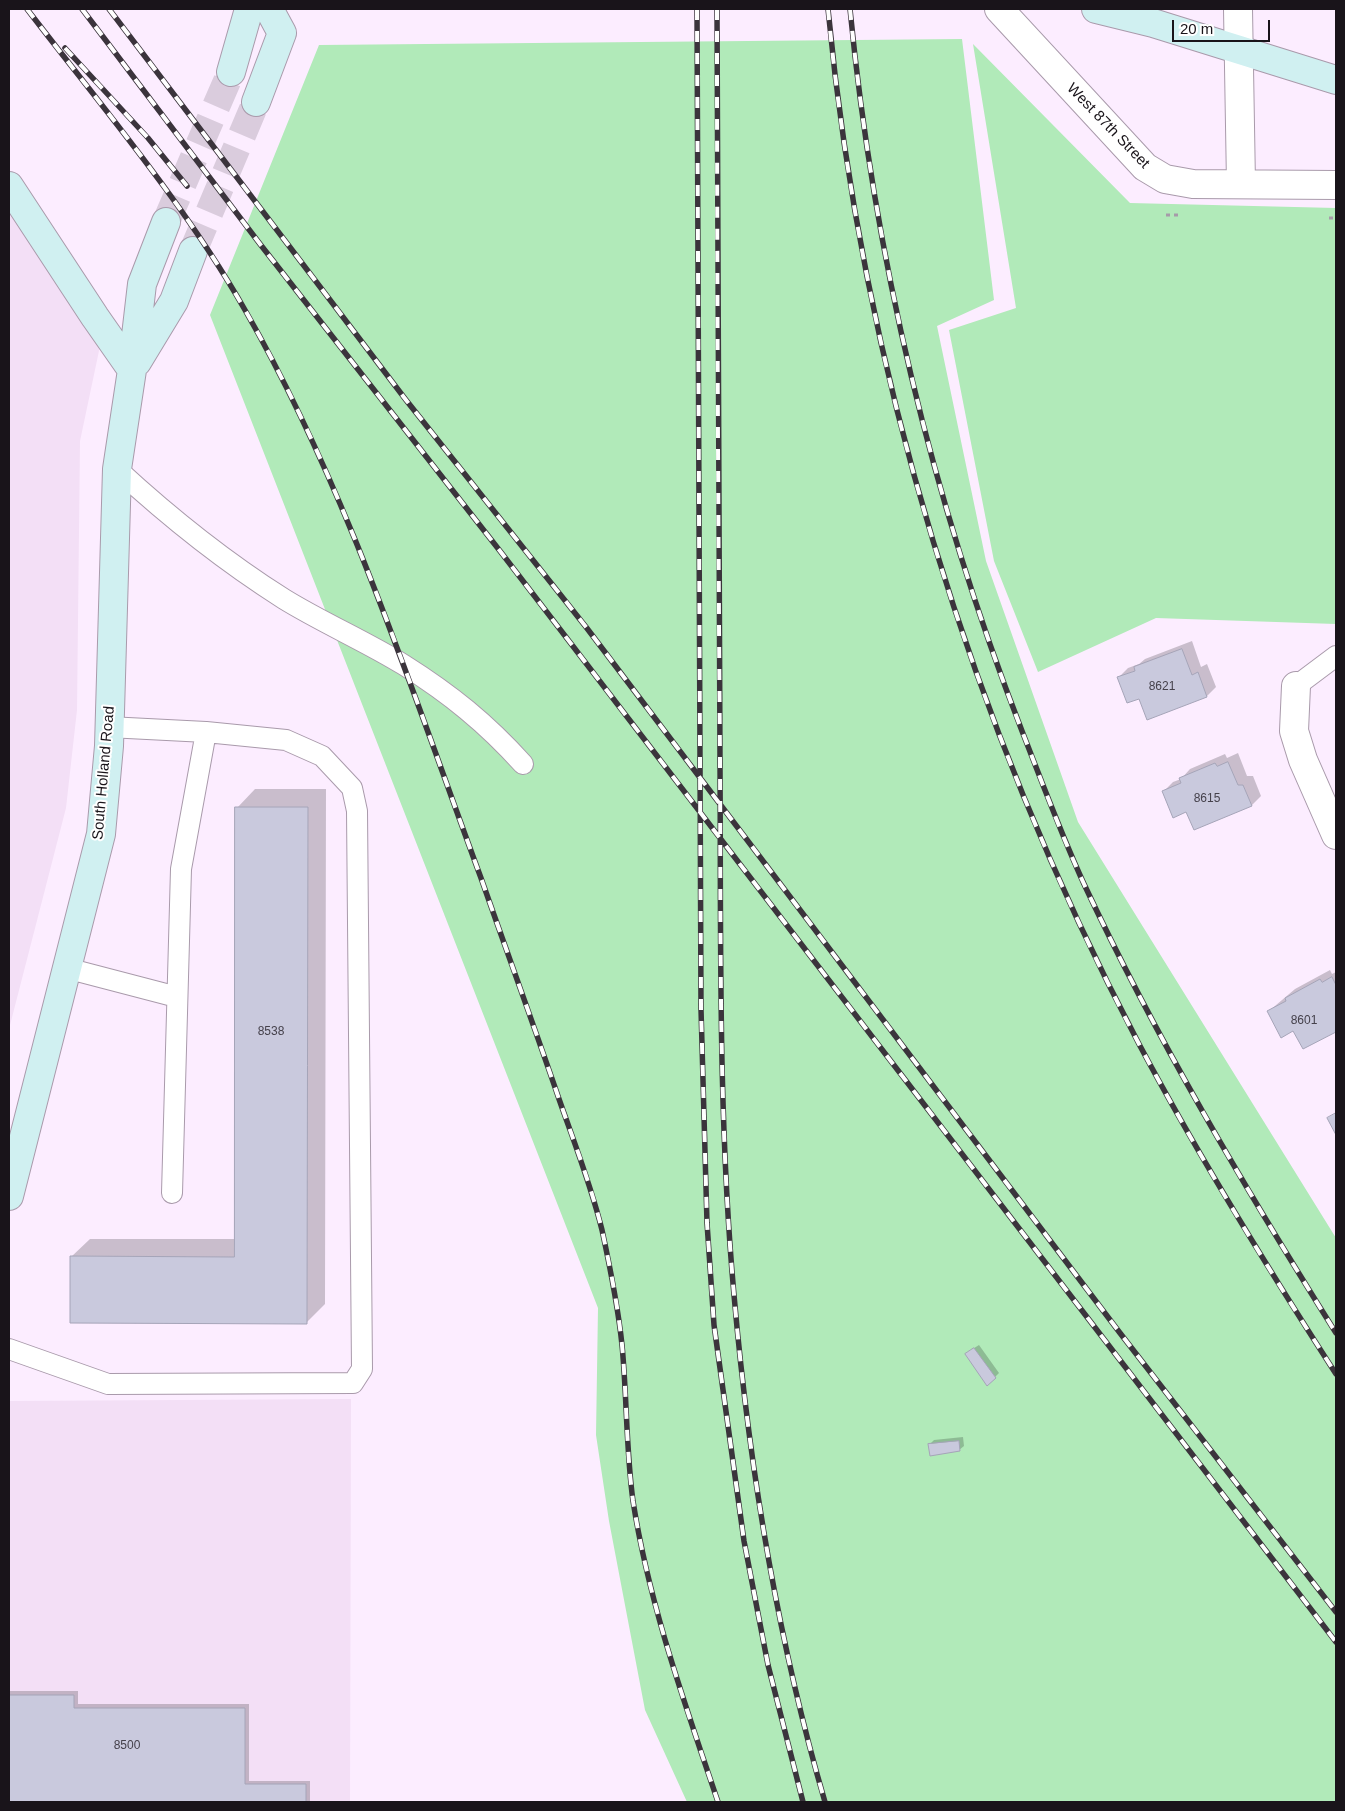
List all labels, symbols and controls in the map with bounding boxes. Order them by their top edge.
scale bar [1175,10,1272,42]
text: 20 m [1180,20,1213,37]
street label: West 87th Street [1063,80,1153,172]
house number: 8621 [1149,680,1175,694]
street label: South Holland Road [89,705,119,841]
house number: 8615 [1194,792,1220,806]
house number: 8601 [1291,1014,1317,1028]
house number: 8538 [258,1025,284,1039]
house number: 8500 [114,1739,140,1753]

